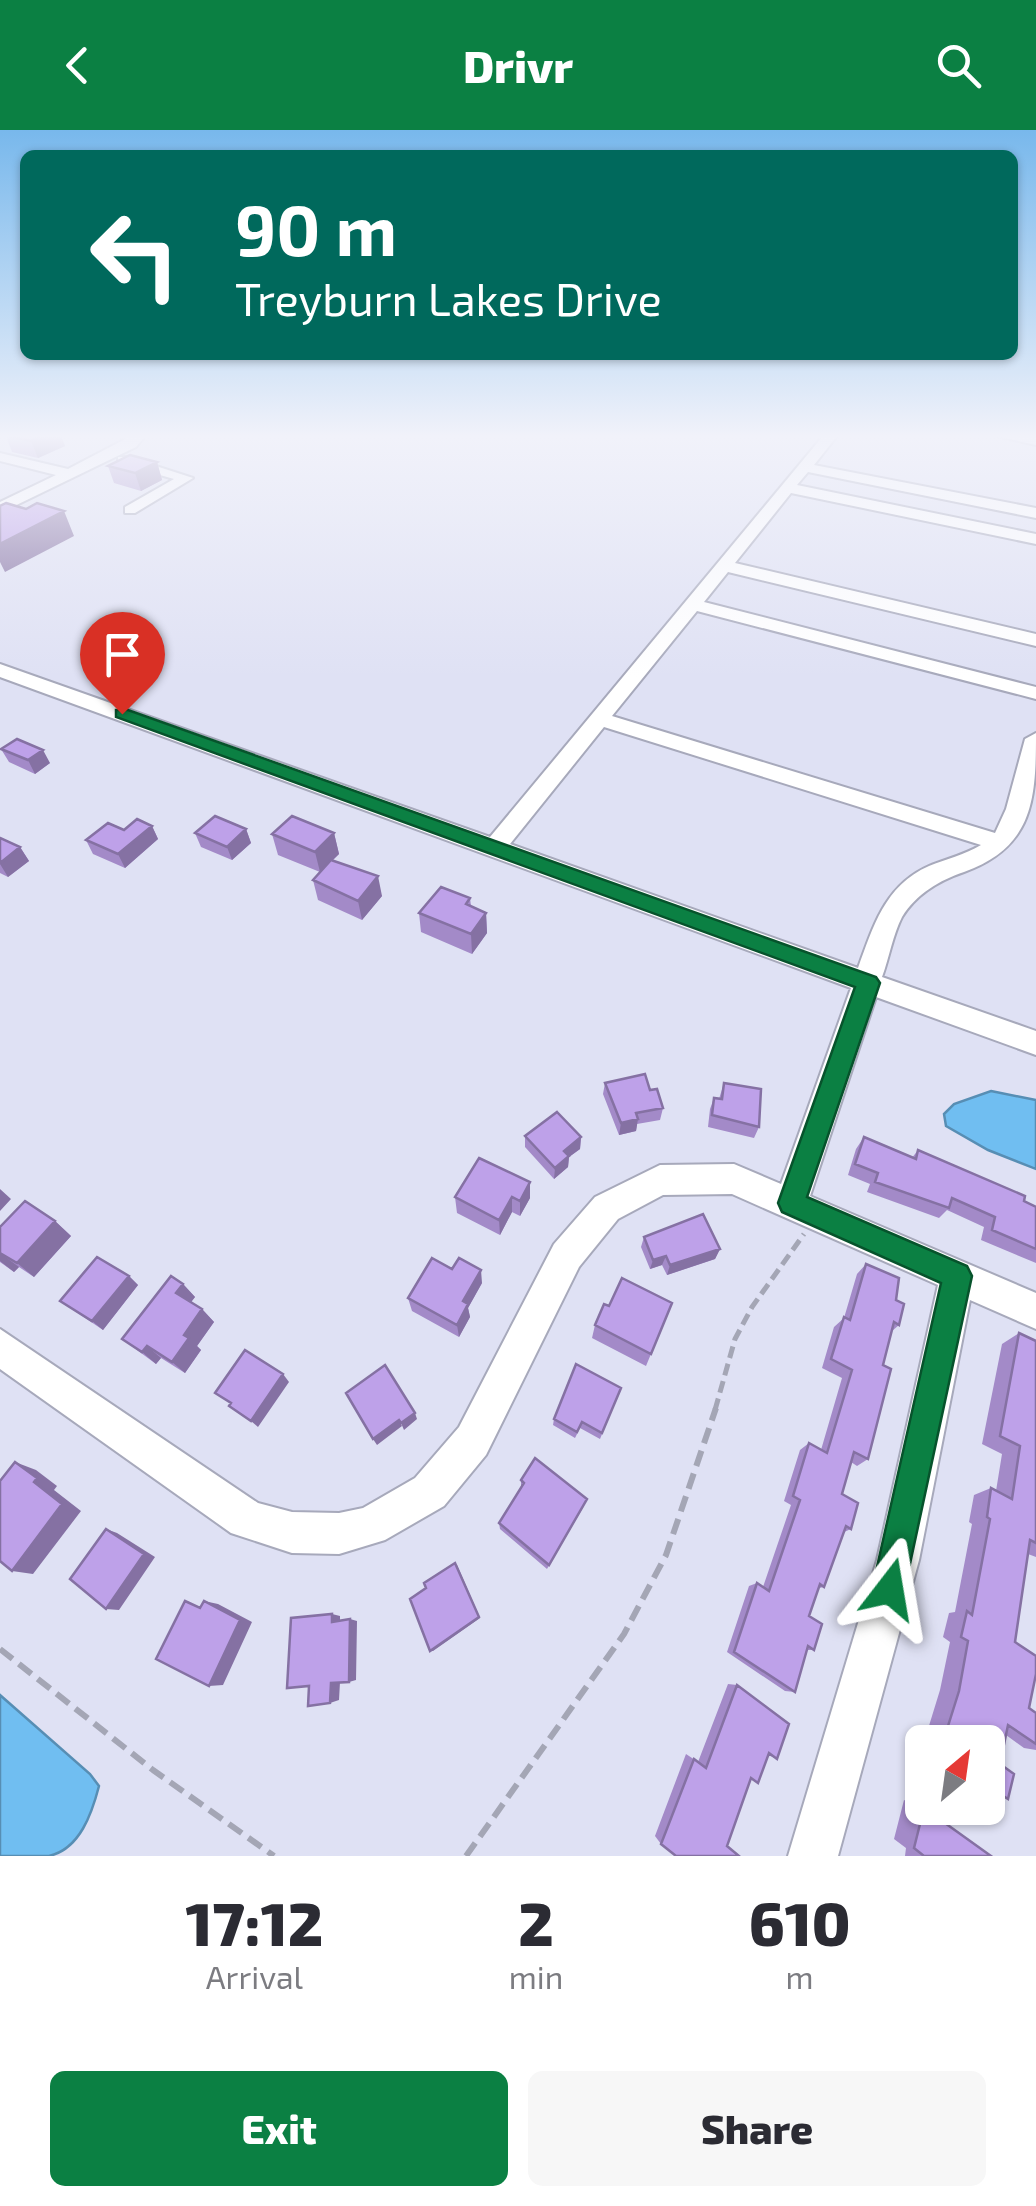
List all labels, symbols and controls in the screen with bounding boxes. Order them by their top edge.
icon: back [50,38,105,93]
text: Drivr [463,38,573,92]
icon: search [931,38,986,93]
text: 90 m [235,186,397,270]
icon: left [70,190,200,320]
text: Treyburn Lakes Drive [235,271,662,325]
pin [80,612,165,715]
icon: arrive [95,627,150,682]
position arrow [838,1537,942,1641]
north arrow [905,1725,1005,1825]
map controls [905,1725,1005,1825]
text: 17:12 [185,1886,323,1958]
text: 2 [518,1886,554,1958]
text: 610 [749,1886,851,1958]
text: Arrival [206,1957,303,1995]
text: min [509,1957,563,1995]
text: m [786,1957,814,1995]
button: Exit [50,2071,508,2186]
button: Share [528,2071,986,2186]

